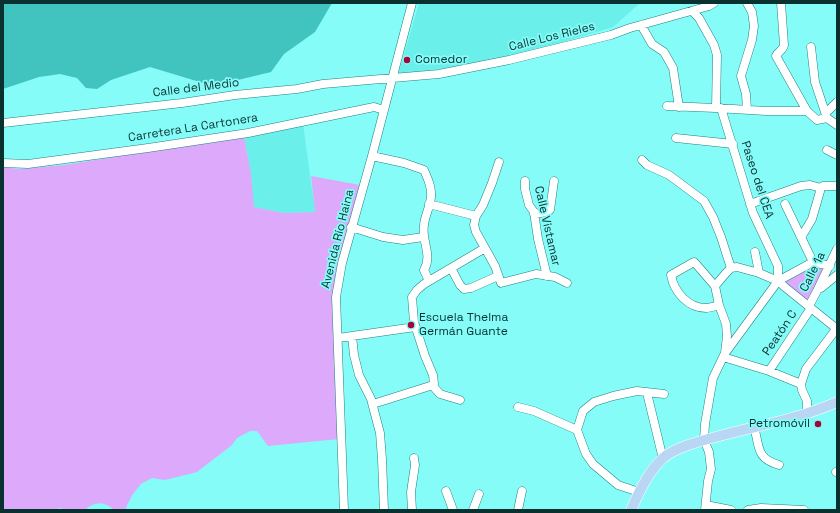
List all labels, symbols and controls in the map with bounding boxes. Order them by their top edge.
street label: Calle Los Rieles [508,19,596,55]
place label: Comedor [415,53,467,67]
marker: Comedor [402,55,412,65]
street label: Calle del Medio [152,76,240,100]
street label: Carretera La Cartonera [127,111,259,145]
street label: Paseo del CEA [738,139,776,221]
street label: Calle Vistamar [531,185,563,267]
street label: Avenida Río Haina [319,188,357,290]
street label: Calle 1a [797,250,829,294]
street label: Peatón C [760,308,800,358]
place label: Escuela Thelma Germán Guante [419,311,508,339]
marker: Escuela Thelma Germán Guante [406,320,416,330]
place label: Petromóvil [749,417,810,431]
marker: Petromóvil [813,419,823,429]

